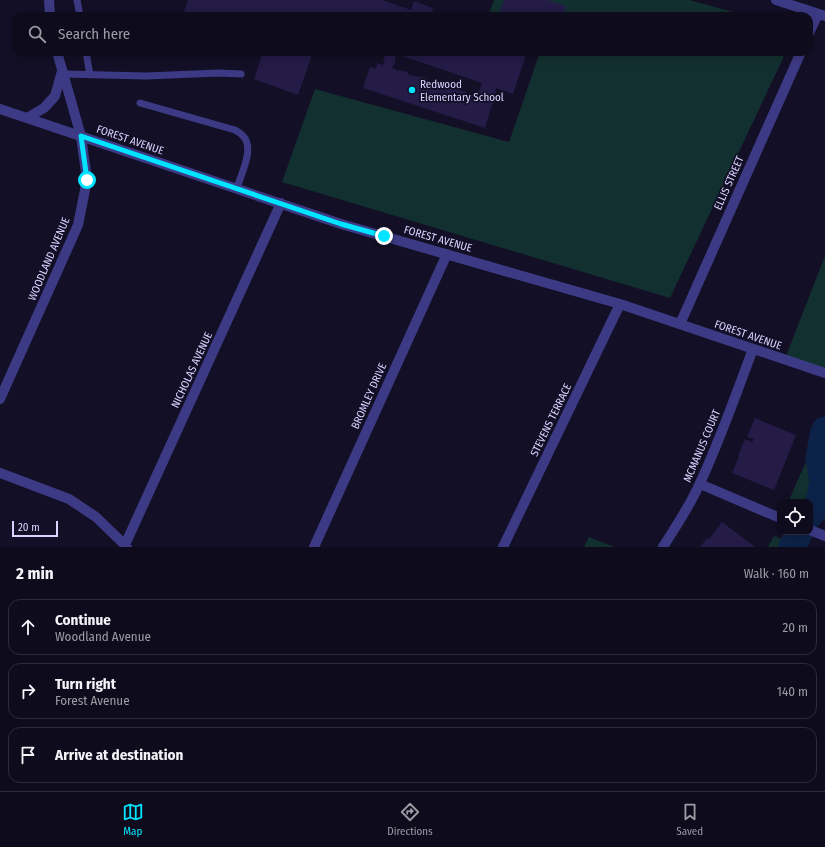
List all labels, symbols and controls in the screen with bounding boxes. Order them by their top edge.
search box [12,12,813,56]
icon: search [26,23,48,45]
text: Search here [58,25,130,43]
place label: Redwood Elementary School [420,78,504,104]
marker: Redwood Elementary School [407,85,417,95]
street label: FOREST AVENUE [95,122,165,158]
street label: ELLIS STREET [711,153,747,212]
route start [78,171,96,189]
street label: WOODLAND AVENUE [26,215,72,303]
street label: FOREST AVENUE [402,223,474,255]
route end [375,227,393,245]
street label: FOREST AVENUE [713,317,783,353]
street label: NICHOLAS AVENUE [169,330,215,410]
street label: BROMLEY DRIVE [349,361,389,431]
street label: STEVENS TERRACE [528,381,574,459]
street label: MCMANUS COURT [681,407,723,484]
map controls [777,499,813,535]
button: locate [777,499,813,535]
scale bar [12,519,58,538]
text: 20 m [18,521,40,534]
text: 2 min [16,563,54,584]
text: Walk · 160 m [744,566,809,581]
text: Continue [55,611,111,629]
icon: ahead [17,616,39,638]
text: 20 m [782,620,808,635]
text: Woodland Avenue [55,629,151,644]
text: Turn right [55,675,116,693]
icon: right [17,680,39,702]
text: 140 m [777,684,808,699]
text: Forest Avenue [55,693,130,708]
icon: arrive [17,744,39,766]
text: Arrive at destination [55,746,183,764]
tab: Map [122,801,144,838]
tab: Directions [387,801,433,838]
tab: Saved [676,801,703,838]

